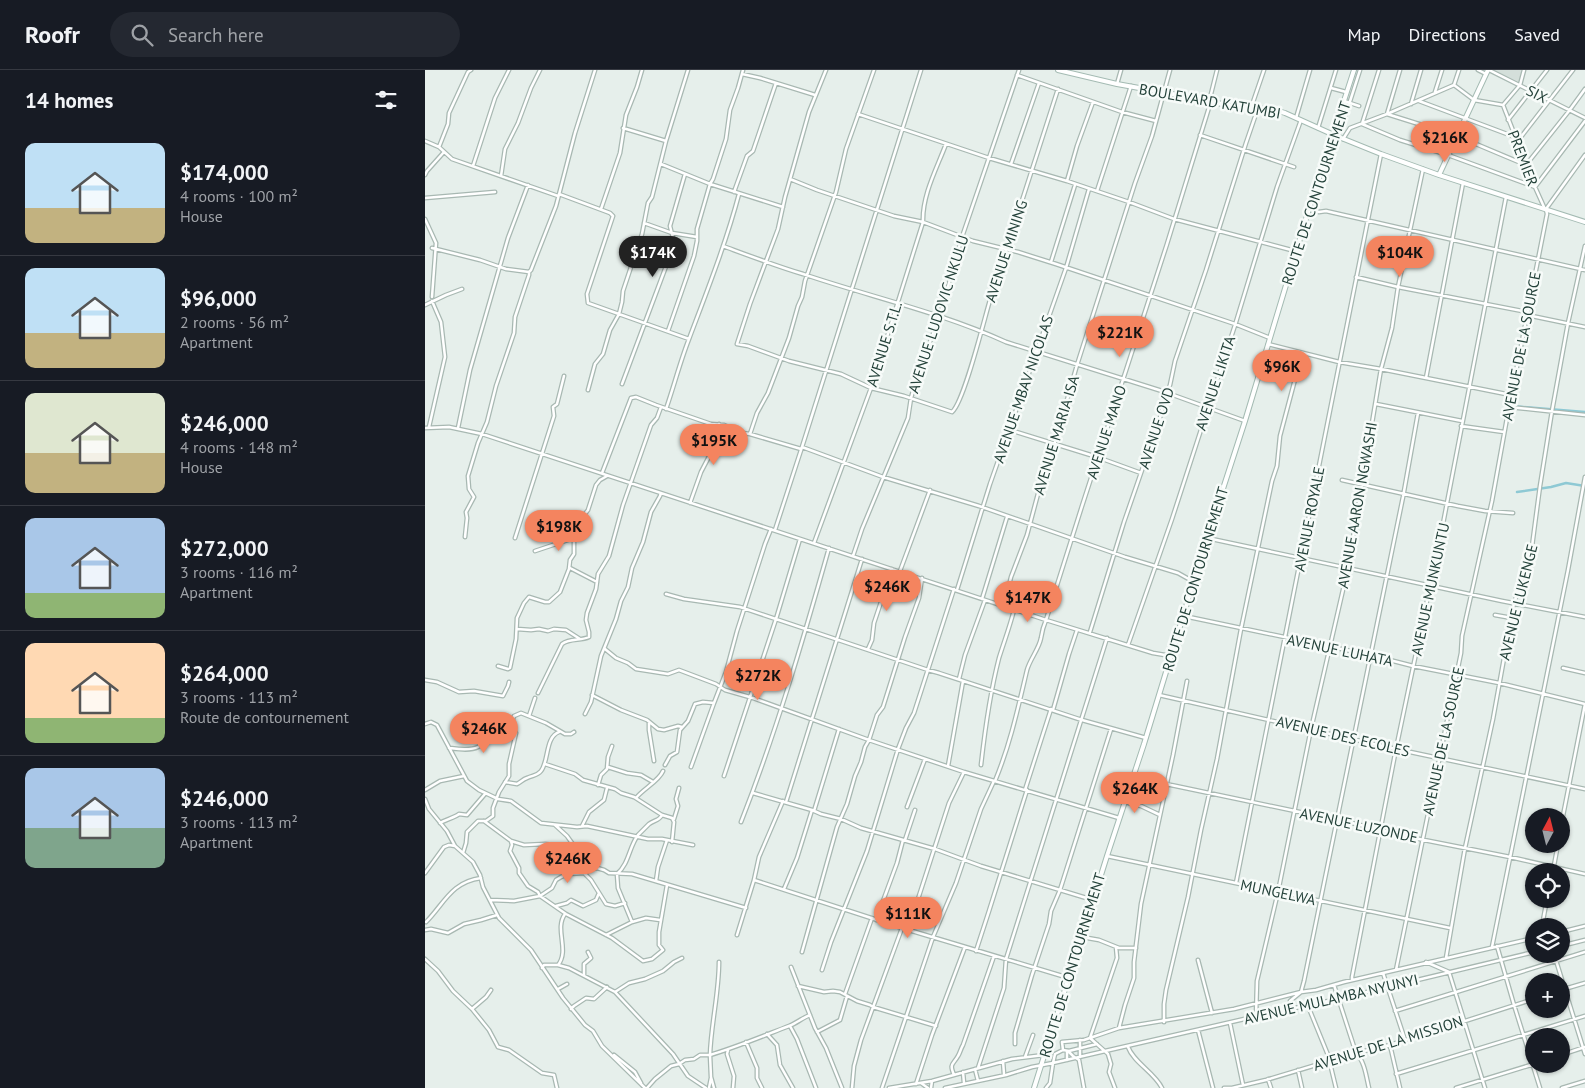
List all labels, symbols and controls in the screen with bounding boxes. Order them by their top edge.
search box [110,12,460,57]
text: Roofr [25,19,80,50]
icon: search [128,21,156,49]
text: Search here [168,23,264,47]
text: Map [1348,23,1380,46]
text: Directions [1408,23,1486,46]
text: Saved [1514,23,1560,46]
street label: BOULEVARD KATUMBI [1138,79,1282,123]
street label: SIX [1523,81,1551,107]
icon: filters [372,86,400,114]
text: 14 homes [25,87,113,114]
street label: ROUTE DE CONTOURNEMENT [1277,98,1355,287]
pin: $216K [1410,121,1480,163]
text: $216K [1422,127,1468,147]
street label: PREMIER [1504,127,1542,189]
text: $174,000 [180,159,269,186]
icon: home [65,163,125,223]
text: 4 rooms · 100 m² [180,186,298,206]
street label: AVENUE MINING [981,197,1031,305]
text: House [180,206,223,226]
street label: AVENUE LUDOVIC NKULU [903,232,973,396]
pin: $174K [618,236,688,278]
pin: $104K [1365,236,1435,278]
text: $174K [630,242,676,262]
text: $104K [1377,242,1423,262]
street label: AVENUE DE LA SOURCE [1497,270,1545,422]
text: $96,000 [180,285,257,312]
icon: home [65,288,125,348]
street label: AVENUE S.T.L. [862,299,906,389]
text: 2 rooms · 56 m² [180,312,289,332]
street label: AVENUE MBAV NICOLAS [989,313,1057,465]
pin: $221K [1085,316,1155,358]
text: $221K [1097,322,1143,342]
text: Apartment [180,332,253,352]
street label: AVENUE LIKITA [1191,333,1239,433]
pin: $96K [1252,350,1312,392]
text: $96K [1263,356,1301,376]
street label: AVENUE MARIA ISA [1029,373,1083,497]
street label: AVENUE MANO [1082,383,1130,481]
street label: AVENUE OVD [1134,385,1178,471]
text: $246,000 [180,410,269,437]
icon: home [65,413,125,473]
street label: AVENUE AARON NGWASHI [1333,420,1381,590]
pin: $195K [679,424,749,466]
text: $195K [691,430,737,450]
text: 4 rooms · 148 m² [180,437,298,457]
text: House [180,457,223,477]
street label: AVENUE ROYALE [1290,465,1328,573]
street label: ROUTE DE CONTOURNEMENT [1158,484,1232,674]
pin: $198K [524,510,594,552]
text: $198K [536,516,582,536]
street label: AVENUE MUNKUNTU [1407,521,1453,657]
text: $272,000 [180,535,269,562]
icon: home [65,538,125,598]
street label: AVENUE LUKENGE [1494,542,1542,662]
text: 3 rooms · 116 m² [180,562,298,582]
pin: $246K [852,570,922,612]
text: $246K [864,576,910,596]
pin: $147K [993,580,1063,623]
text: Apartment [180,582,253,602]
text: $147K [1005,587,1051,607]
street label: AVENUE LUHATA [1285,629,1395,671]
pin: $272K [723,658,793,701]
text: $264,000 [180,660,269,687]
icon: home [65,663,125,723]
text: $272K [735,665,781,685]
street label: AVENUE DE LA SOURCE [1418,665,1468,817]
text: 3 rooms · 113 m² [180,687,298,707]
text: Route de contournement [180,707,349,727]
street label: AVENUE DES ECOLES [1274,711,1412,761]
pin: $246K [449,712,519,754]
text: $246K [461,718,507,738]
pin: $264K [1100,772,1170,814]
text: $264K [1112,778,1158,798]
text: $246,000 [180,785,269,812]
icon: home [65,788,125,848]
street label: AVENUE LUZONDE [1298,803,1420,847]
north arrow [1525,808,1570,852]
map controls [1525,808,1570,1073]
text: 3 rooms · 113 m² [180,812,298,832]
text: Apartment [180,832,253,852]
pin: $246K [533,842,603,884]
text: $246K [545,848,591,868]
button: locate [1525,863,1570,908]
street label: ROUTE DE CONTOURNEMENT [1035,870,1109,1060]
street label: MUNGELWA [1239,875,1318,909]
pin: $111K [873,896,943,939]
text: $111K [885,903,931,923]
button: layers [1525,918,1570,963]
street label: AVENUE MULAMBA NYUNYI [1242,970,1420,1028]
button: + [1525,973,1570,1018]
street label: AVENUE DE LA MISSION [1311,1011,1465,1075]
button: − [1525,1028,1570,1073]

